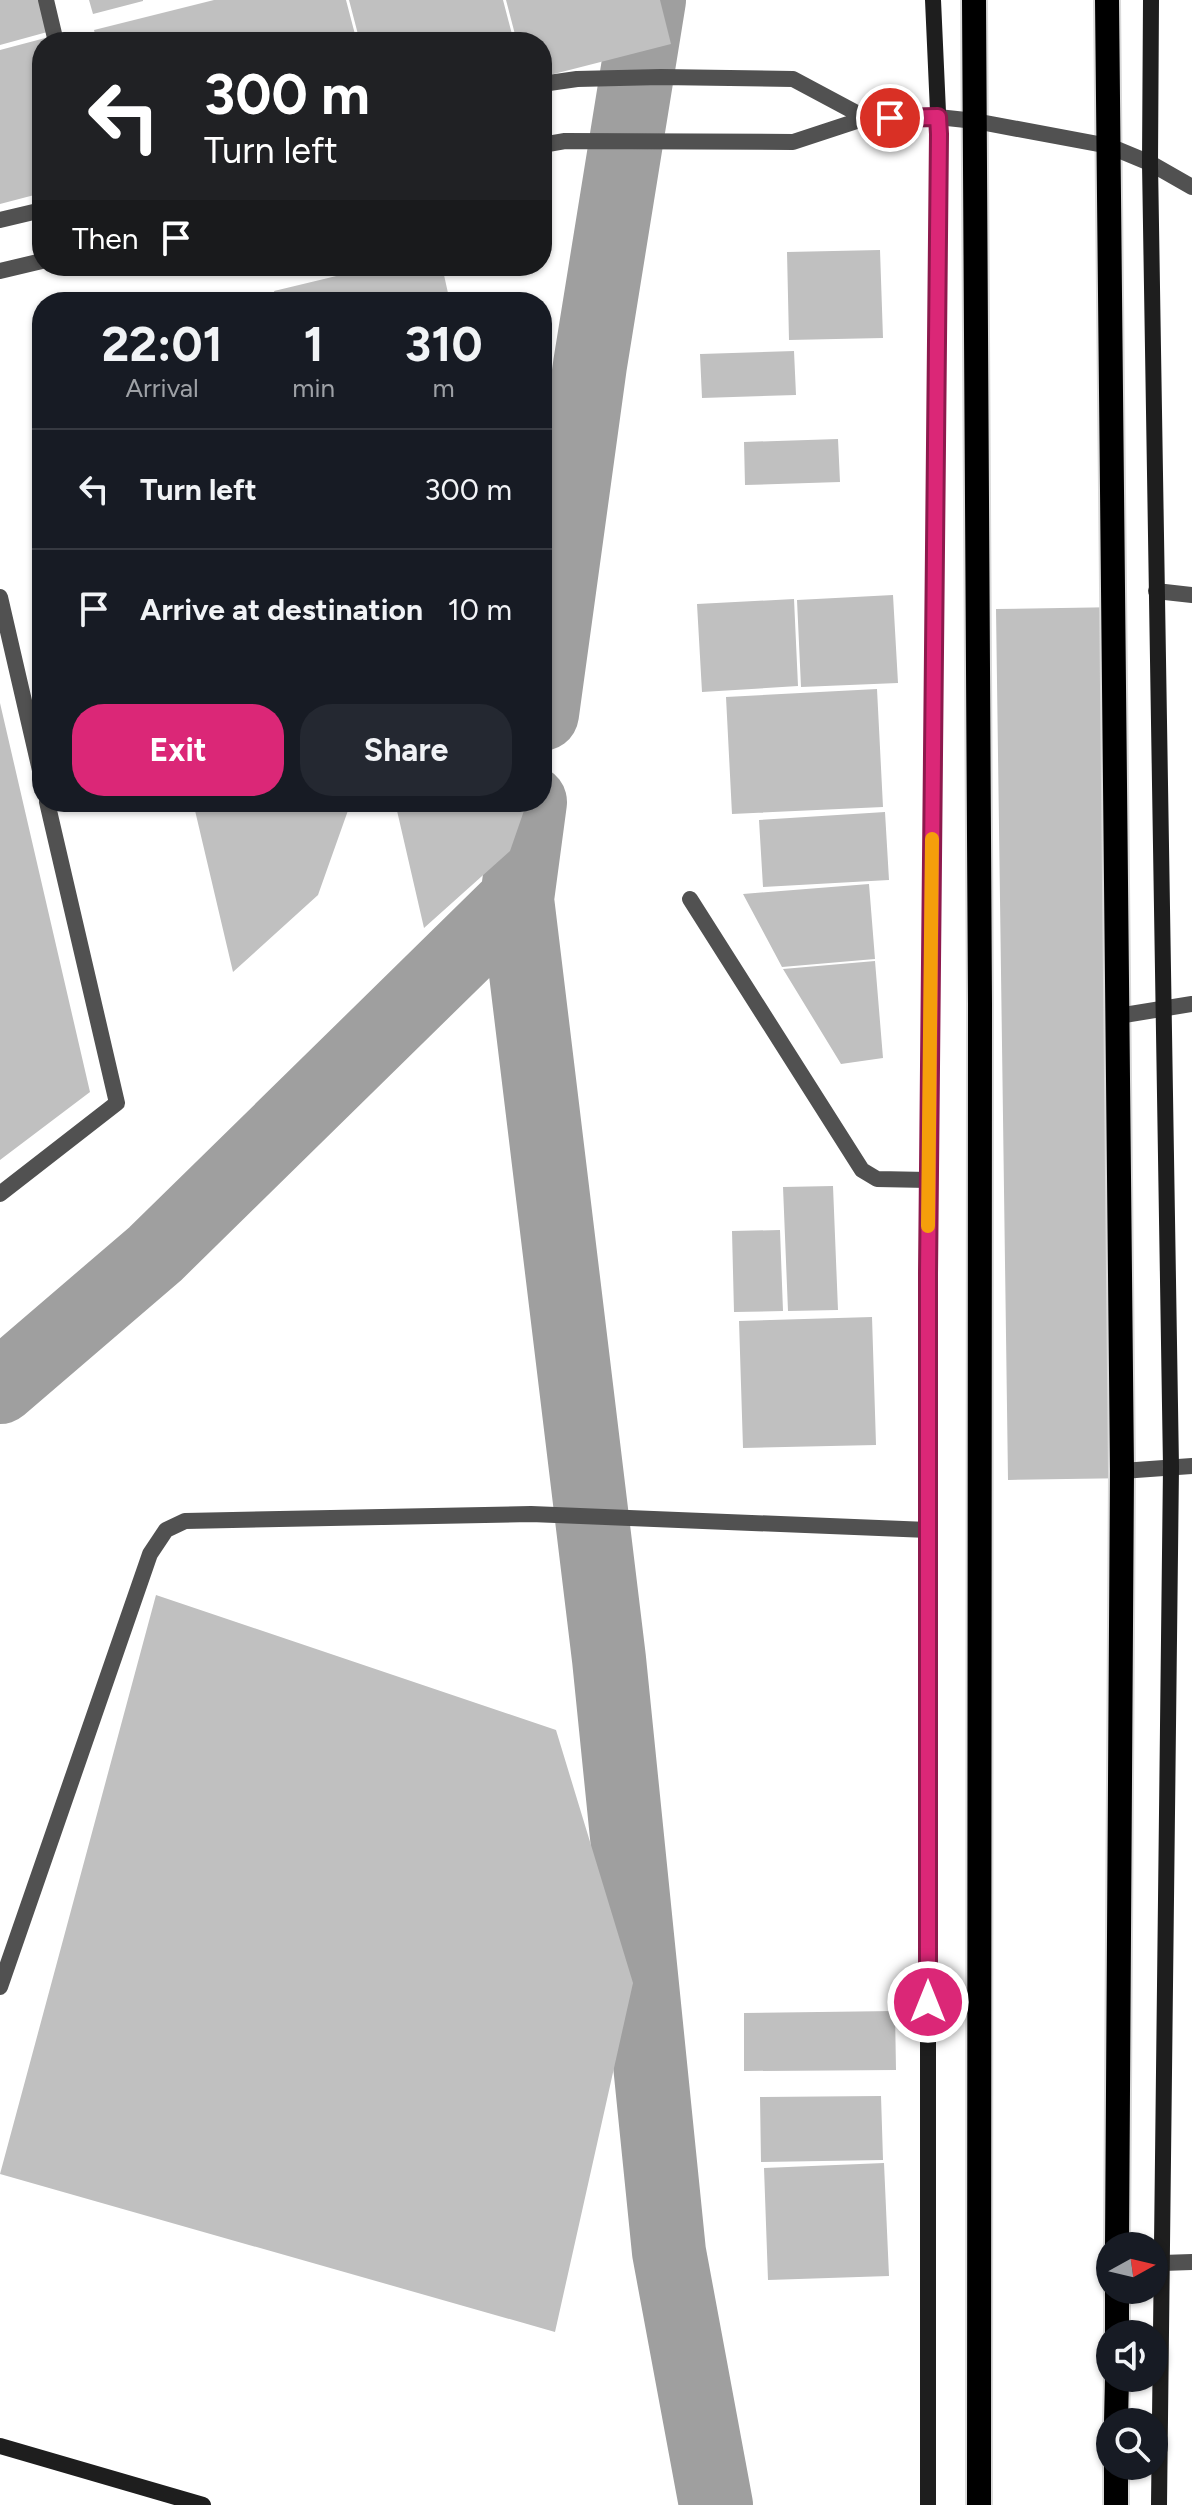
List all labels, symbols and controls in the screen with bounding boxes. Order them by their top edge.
text: 300 m [204,61,370,128]
icon: left [72,64,176,168]
pin [856,84,924,152]
icon: arrive [868,96,912,140]
text: Turn left [204,129,338,172]
icon: arrive [154,216,198,260]
text: Then [72,220,138,257]
text: 22:01 [101,315,223,373]
text: 1 [304,315,324,373]
text: 310 [404,315,483,373]
text: Arrival [125,372,199,404]
text: min [292,372,335,404]
text: m [432,372,455,404]
icon: left [72,467,116,511]
text: Turn left [140,471,257,508]
text: 300 m [424,471,512,508]
icon: arrive [72,587,116,631]
text: Arrive at destination [140,591,423,628]
text: 10 m [447,591,512,628]
button: Exit [72,704,284,796]
button: Share [300,704,512,796]
position arrow [886,1960,970,2044]
north arrow [1096,2232,1168,2304]
map controls [1096,2232,1168,2480]
button: sound [1096,2320,1168,2392]
button: search [1096,2408,1168,2480]

